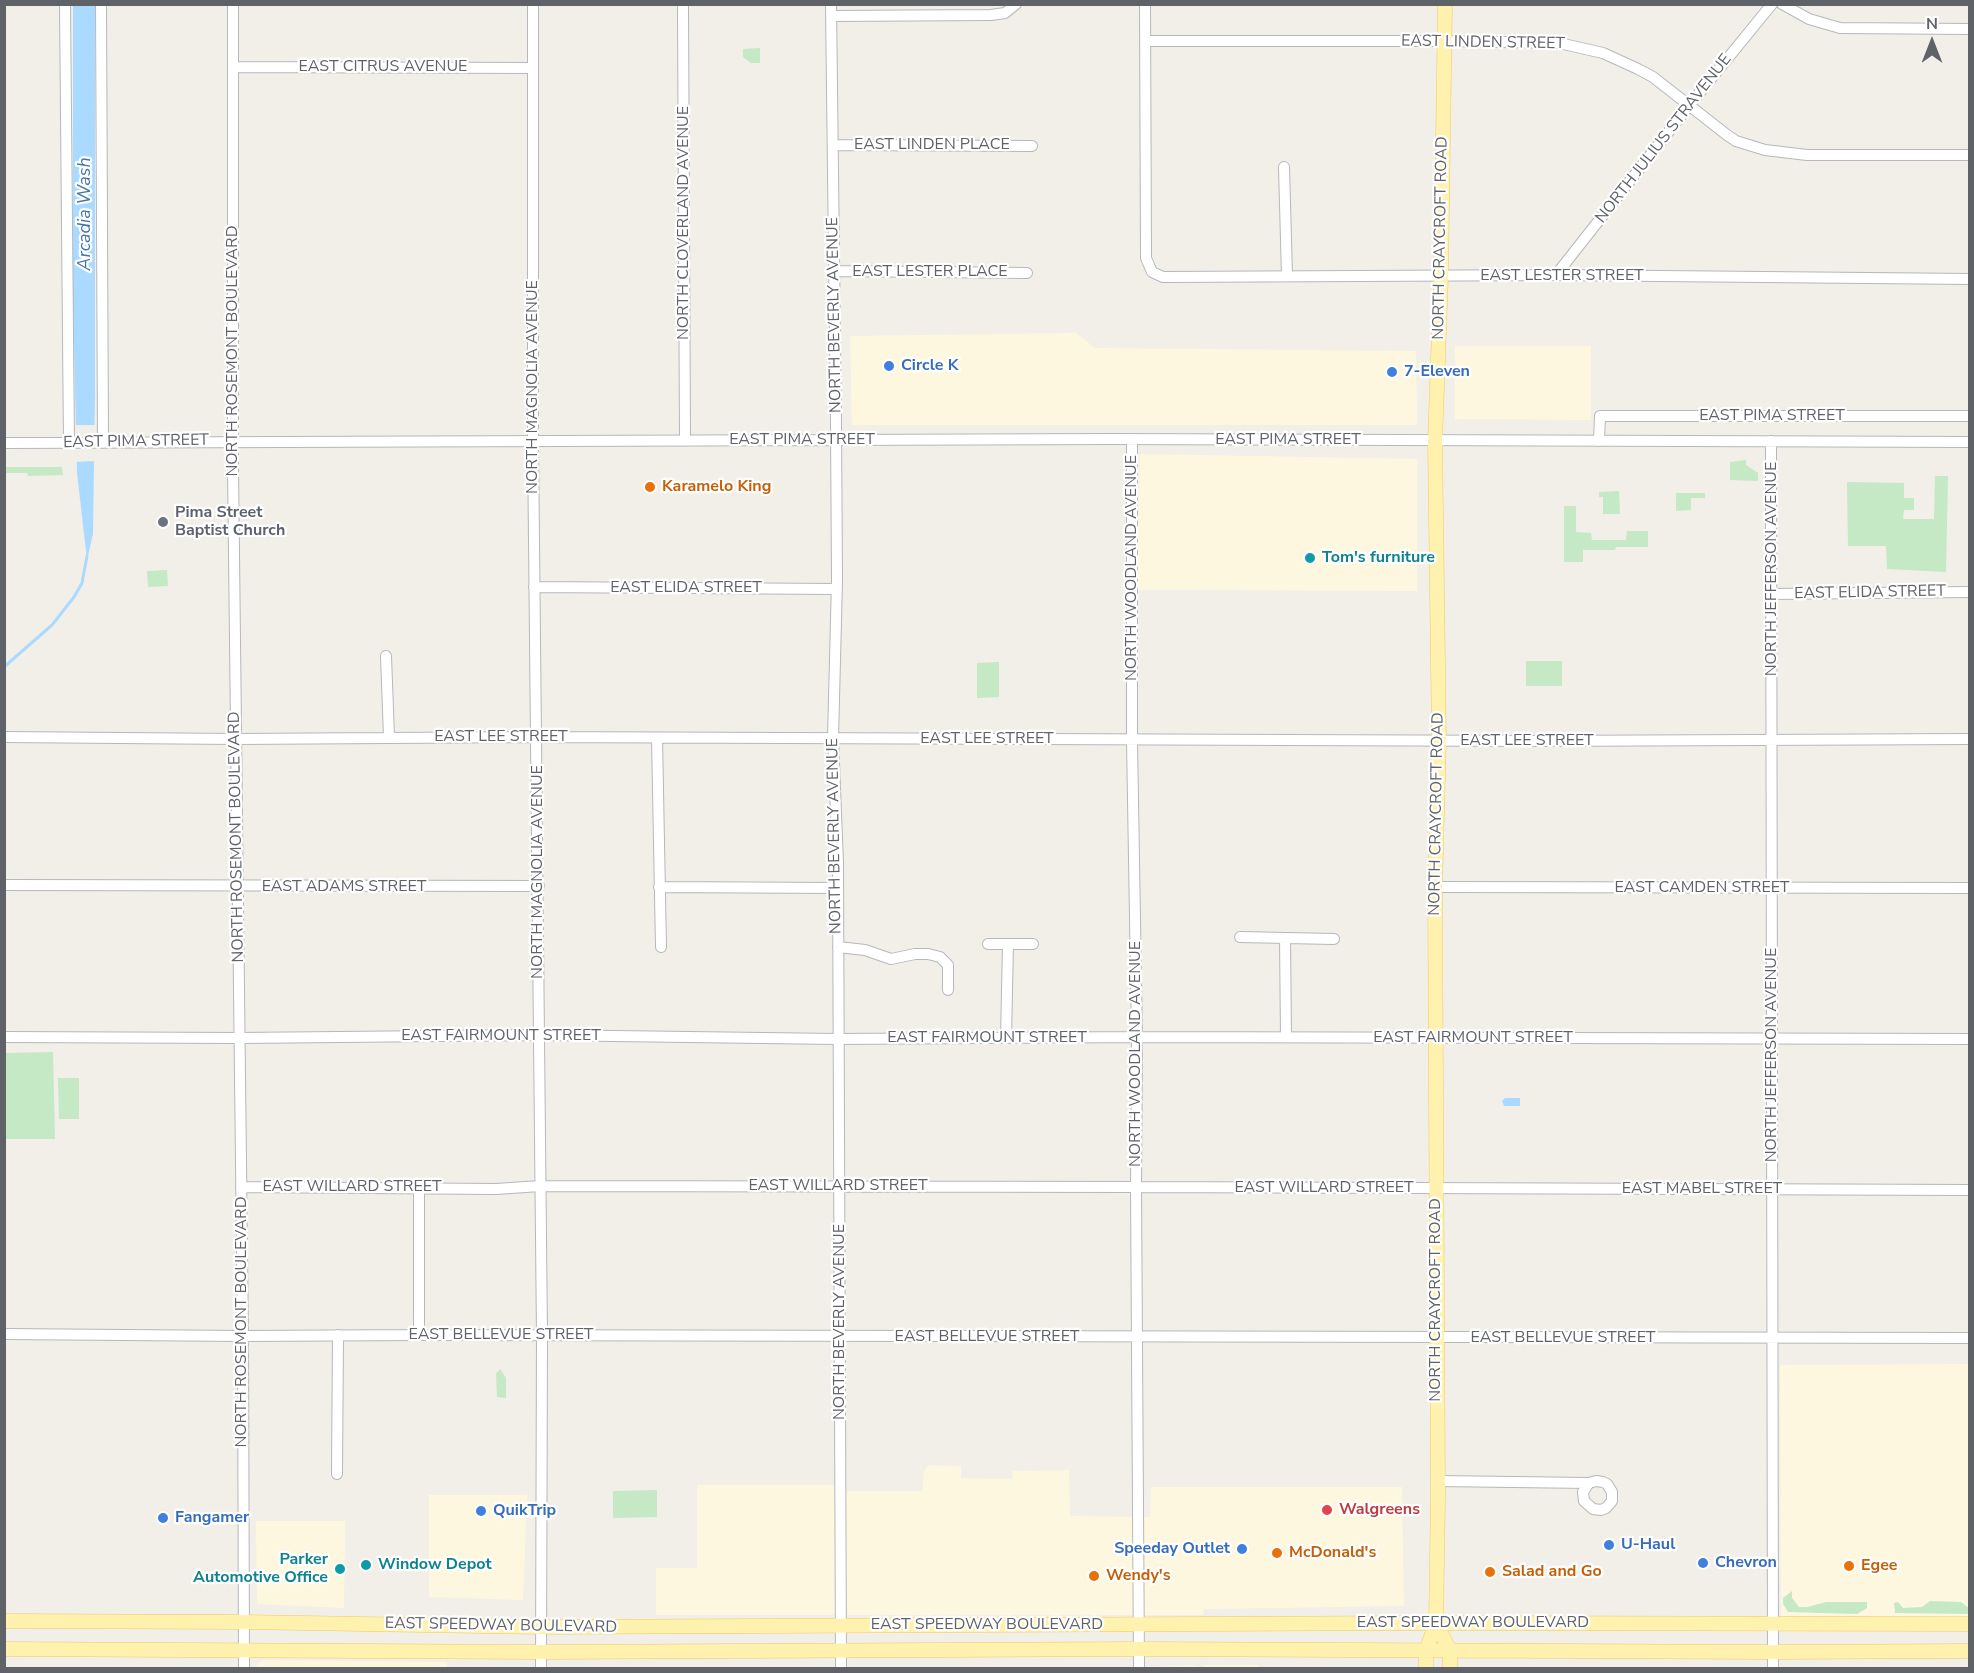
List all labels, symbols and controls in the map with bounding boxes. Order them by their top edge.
north arrow [1902,12,1962,72]
text: N [1926,13,1938,35]
street label: EAST LINDEN STREET [1401,32,1565,54]
street label: NORTH JULIUS STRAVENUE [1592,51,1736,227]
street label: EAST CITRUS AVENUE [299,57,467,77]
street label: NORTH CLOVERLAND AVENUE [674,106,694,340]
street label: EAST LINDEN PLACE [854,135,1010,155]
street label: NORTH CRAYCROFT ROAD [1430,136,1452,340]
water label: Arcadia Wash [75,157,97,271]
street label: NORTH BEVERLY AVENUE [824,217,846,413]
street label: NORTH ROSEMONT BOULEVARD [223,225,243,477]
street label: EAST LESTER PLACE [852,262,1008,282]
street label: EAST LESTER STREET [1480,266,1644,286]
street label: NORTH MAGNOLIA AVENUE [523,280,543,494]
place label: Circle K [901,356,958,376]
marker: Circle K [882,359,896,373]
place label: 7-Eleven [1404,362,1470,382]
marker: 7-Eleven [1385,365,1399,379]
street label: EAST PIMA STREET [1699,406,1845,426]
street label: EAST PIMA STREET [729,430,875,450]
street label: EAST PIMA STREET [1215,430,1361,450]
street label: EAST PIMA STREET [63,431,209,453]
street label: NORTH WOODLAND AVENUE [1122,455,1142,681]
street label: NORTH JEFFERSON AVENUE [1762,462,1782,676]
place label: Karamelo King [662,477,771,497]
marker: Karamelo King [643,480,657,494]
place label: Pima Street Baptist Church [175,503,285,541]
marker: Pima Street Baptist Church [156,515,170,529]
place label: Tom's furniture [1322,548,1435,568]
marker: Tom's furniture [1303,551,1317,565]
street label: EAST ELIDA STREET [610,578,762,598]
street label: EAST ELIDA STREET [1794,582,1946,604]
street label: NORTH ROSEMONT BOULEVARD [225,711,249,963]
street label: NORTH CRAYCROFT ROAD [1426,712,1448,916]
street label: EAST LEE STREET [434,727,568,747]
street label: EAST LEE STREET [920,729,1054,749]
street label: EAST LEE STREET [1460,731,1594,751]
street label: NORTH BEVERLY AVENUE [824,738,846,934]
street label: NORTH MAGNOLIA AVENUE [528,765,548,979]
street label: EAST ADAMS STREET [262,877,426,897]
street label: EAST CAMDEN STREET [1614,878,1790,898]
street label: NORTH WOODLAND AVENUE [1126,941,1146,1167]
street label: NORTH JEFFERSON AVENUE [1762,948,1782,1162]
street label: EAST FAIRMOUNT STREET [401,1026,601,1046]
street label: EAST FAIRMOUNT STREET [887,1028,1087,1048]
street label: EAST FAIRMOUNT STREET [1373,1028,1573,1048]
street label: EAST WILLARD STREET [748,1176,928,1196]
street label: EAST WILLARD STREET [262,1177,442,1197]
street label: EAST WILLARD STREET [1234,1178,1414,1198]
street label: EAST MABEL STREET [1622,1179,1782,1199]
street label: NORTH ROSEMONT BOULEVARD [232,1196,252,1448]
street label: NORTH CRAYCROFT ROAD [1426,1198,1446,1402]
street label: NORTH BEVERLY AVENUE [830,1224,850,1420]
street label: EAST BELLEVUE STREET [409,1325,593,1345]
street label: EAST BELLEVUE STREET [895,1327,1079,1347]
street label: EAST BELLEVUE STREET [1471,1328,1655,1348]
place label: Walgreens [1339,1500,1420,1520]
place label: QuikTrip [493,1501,556,1521]
marker: Walgreens [1320,1503,1334,1517]
marker: QuikTrip [474,1504,488,1518]
place label: Fangamer [175,1508,249,1528]
marker: Fangamer [156,1511,170,1525]
place label: U-Haul [1621,1535,1675,1555]
marker: U-Haul [1602,1538,1616,1552]
place label: Speeday Outlet [1114,1539,1230,1559]
marker: Speeday Outlet [1235,1542,1249,1556]
place label: McDonald's [1289,1543,1376,1563]
marker: McDonald's [1270,1546,1284,1560]
place label: Parker Automotive Office [193,1550,328,1588]
place label: Chevron [1715,1553,1777,1573]
place label: Window Depot [378,1555,492,1575]
marker: Chevron [1696,1556,1710,1570]
place label: Egee [1861,1556,1898,1576]
marker: Window Depot [359,1558,373,1572]
marker: Egee [1842,1559,1856,1573]
marker: Parker Automotive Office [333,1562,347,1576]
place label: Salad and Go [1502,1562,1602,1582]
marker: Salad and Go [1483,1565,1497,1579]
place label: Wendy's [1106,1566,1171,1586]
marker: Wendy's [1087,1569,1101,1583]
street label: EAST SPEEDWAY BOULEVARD [1357,1613,1589,1633]
street label: EAST SPEEDWAY BOULEVARD [385,1614,617,1638]
street label: EAST SPEEDWAY BOULEVARD [871,1615,1103,1635]

